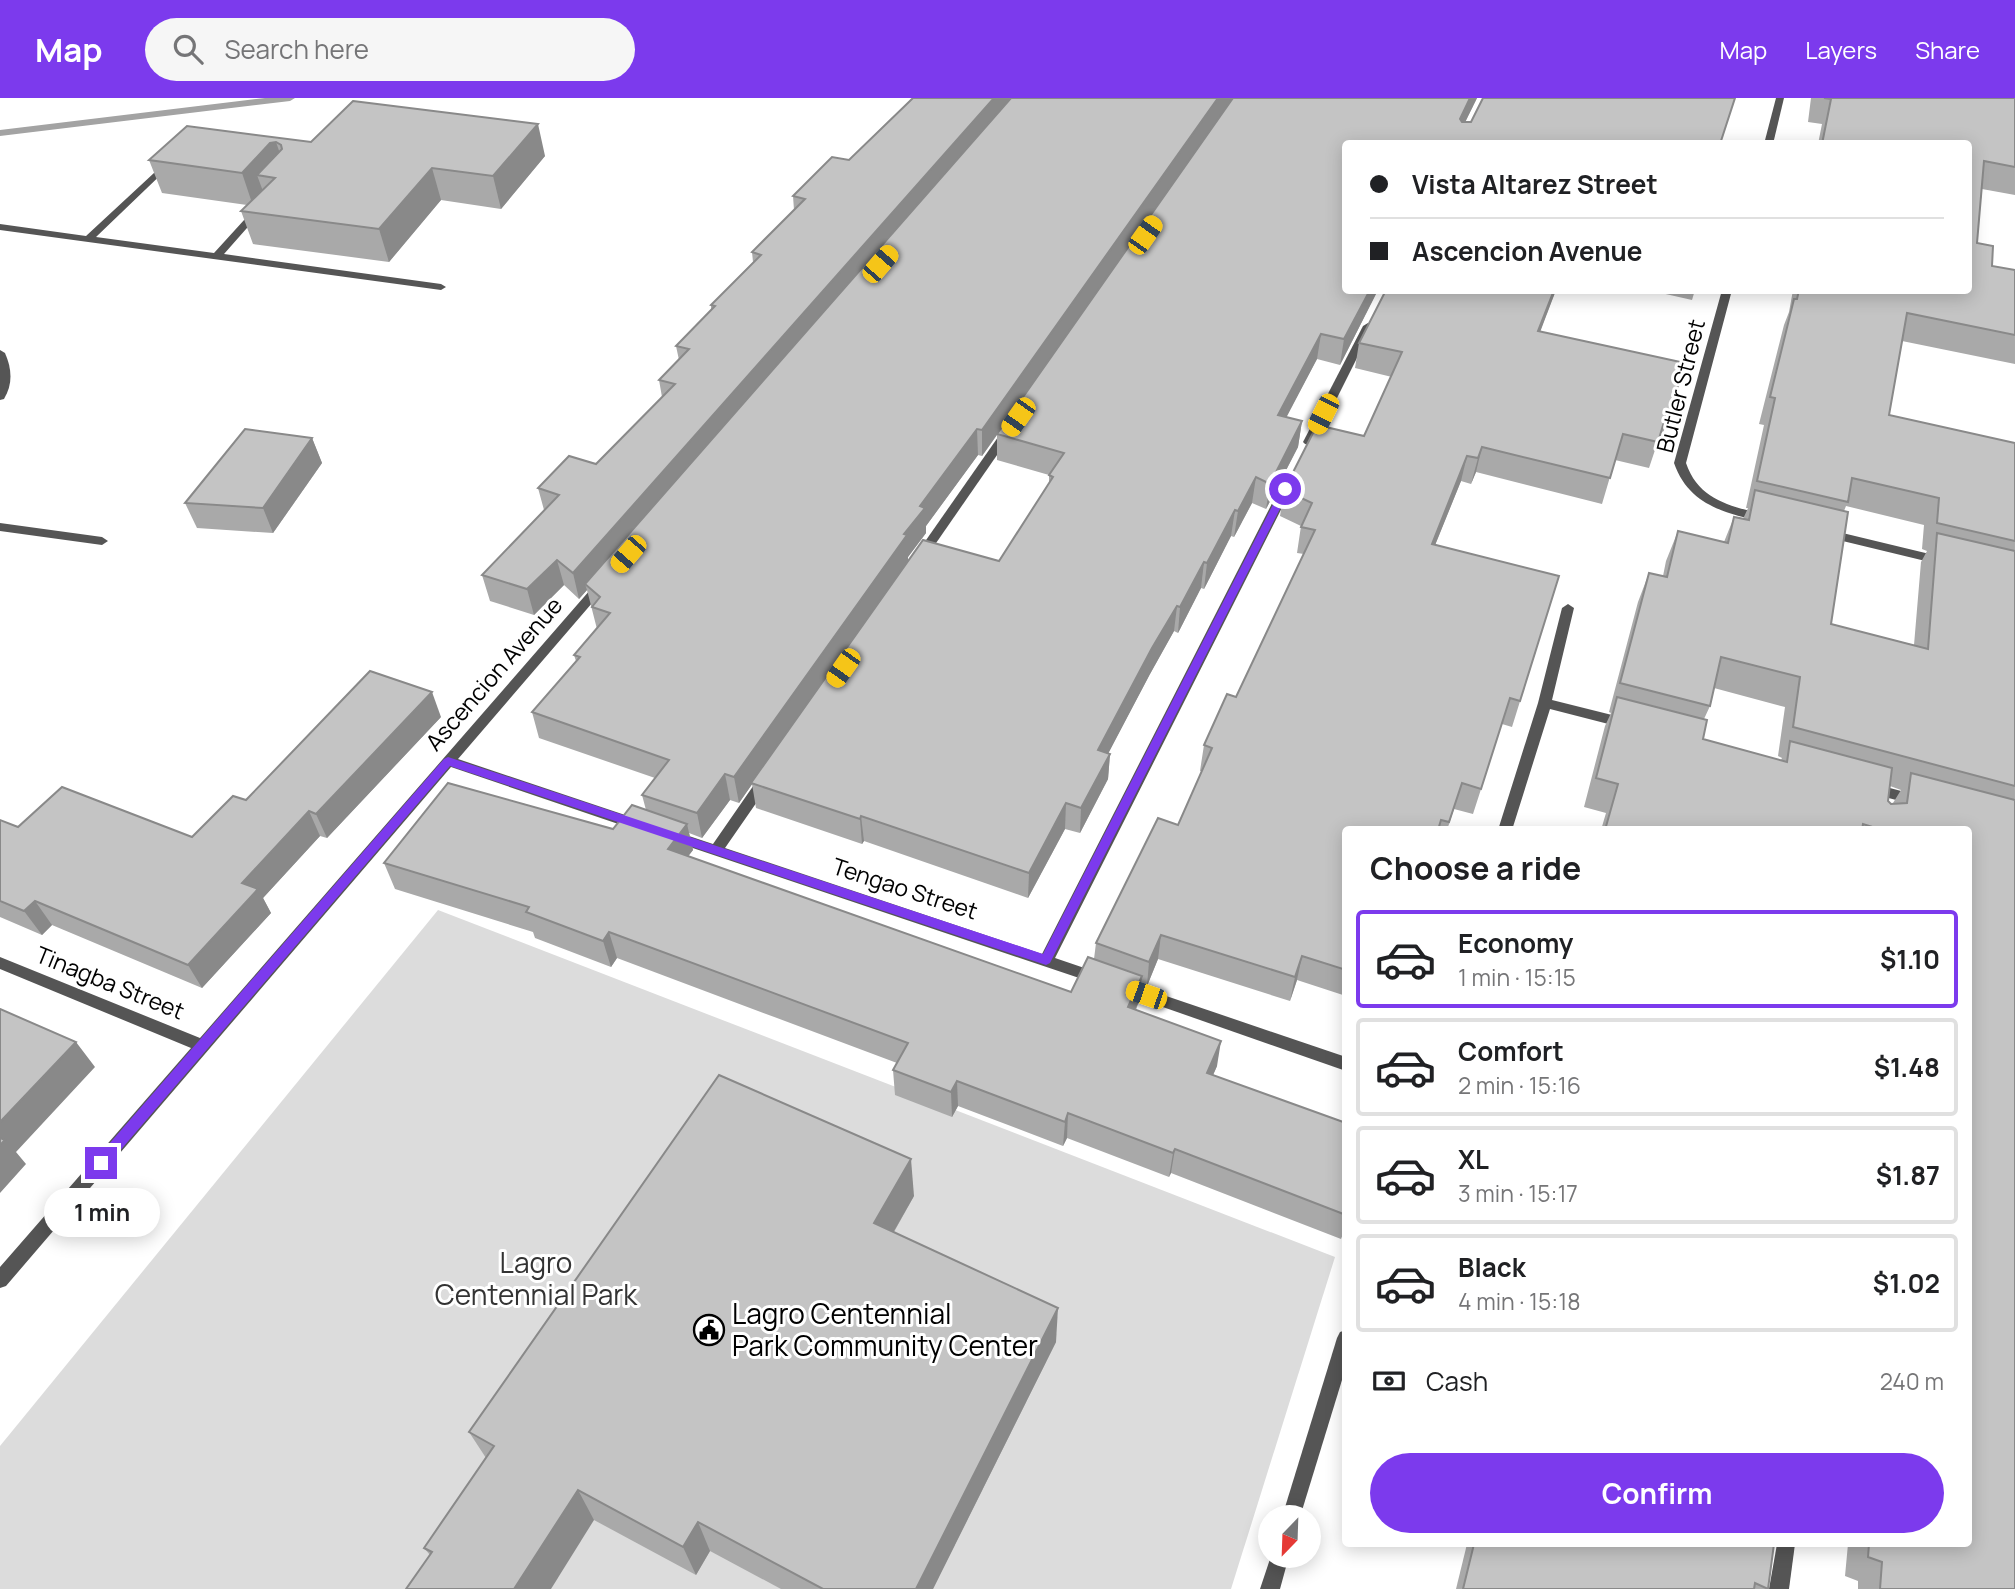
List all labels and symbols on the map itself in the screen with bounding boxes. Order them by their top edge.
car [1125,212,1166,258]
car [859,241,902,287]
street label: Butler Street [1648,316,1712,456]
car [1305,391,1342,437]
car [998,394,1039,440]
route start [1269,473,1301,505]
car [607,531,650,577]
street label: Ascencion Avenue [418,590,569,757]
car [823,645,864,691]
street label: Tengao Street [829,850,982,927]
street label: Tinagba Street [31,938,189,1026]
car [1123,978,1170,1012]
route end [85,1147,117,1179]
callout: 1 min [43,1188,159,1236]
park label: Lagro Centennial Park [435,1243,638,1313]
place label: Lagro Centennial Park Community Center [732,1294,1038,1364]
public building icon: Lagro Centennial Park Community Center [692,1313,726,1347]
north arrow [1258,1505,1321,1568]

